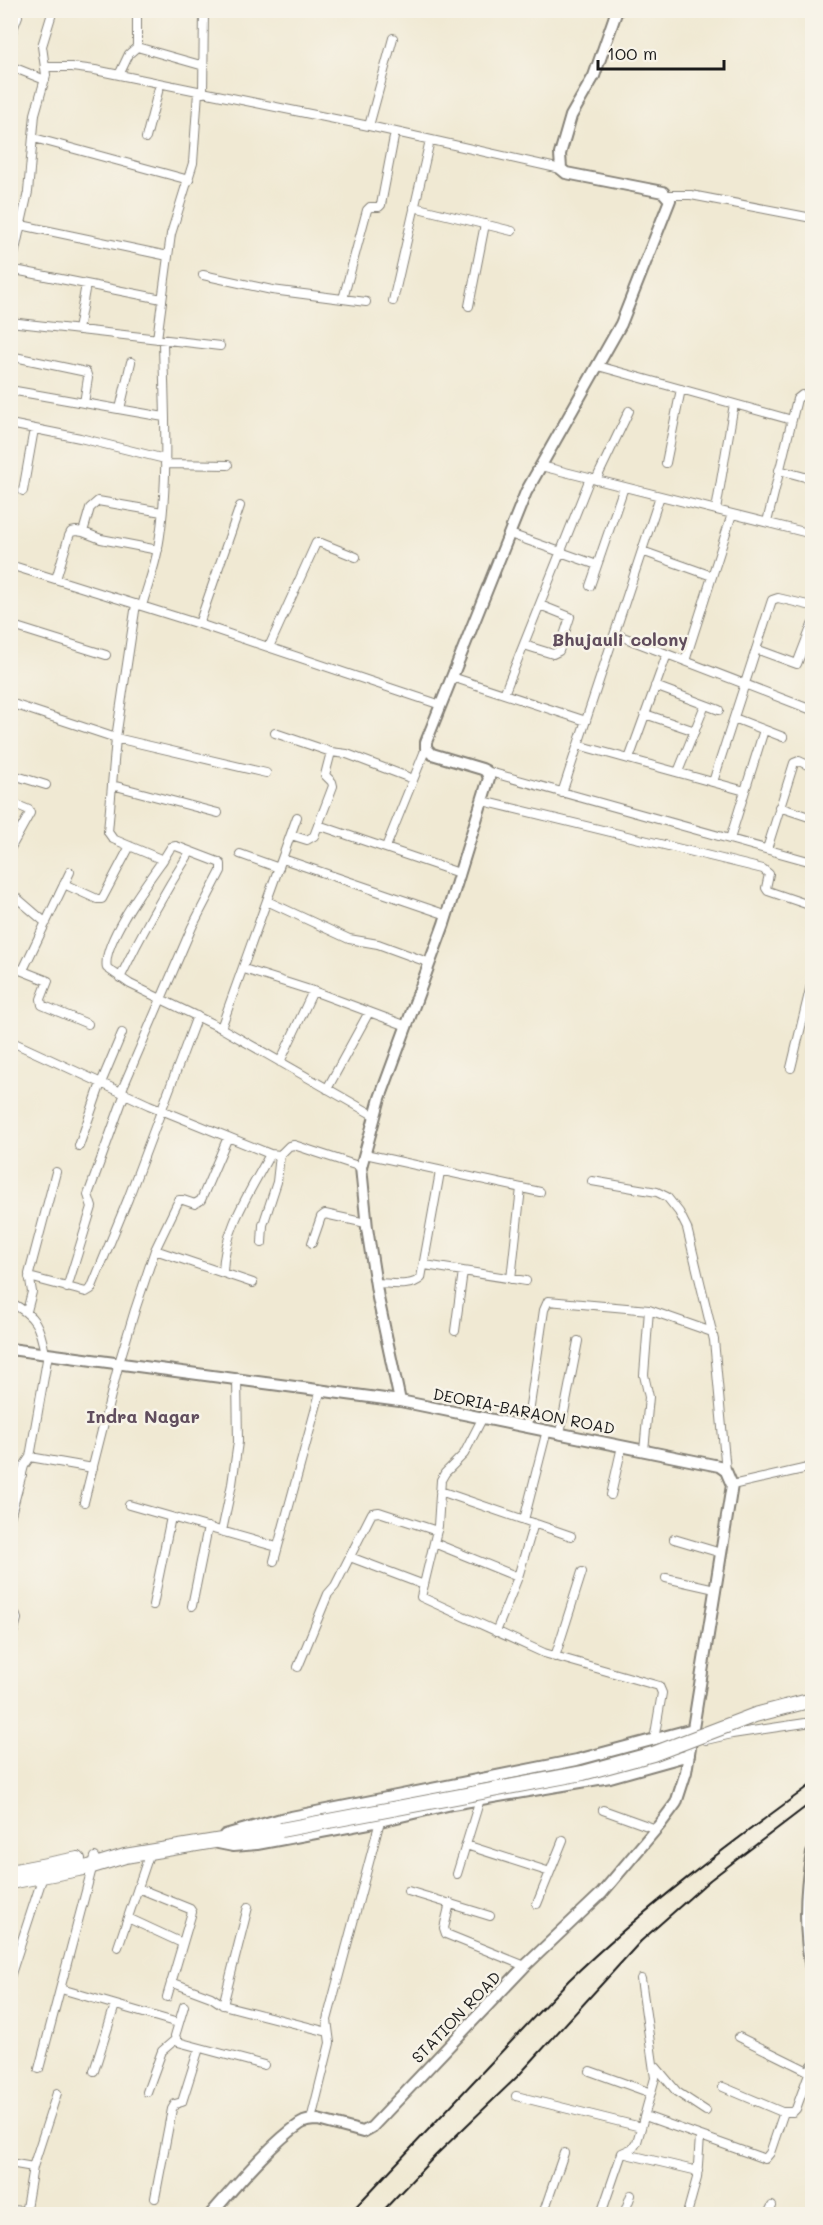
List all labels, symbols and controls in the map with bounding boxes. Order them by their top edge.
scale bar [598,33,724,71]
text: 100 m [607,41,657,65]
district label: Bhujauli colony [552,627,688,651]
street label: DEORIA-BARAON ROAD [431,1383,617,1438]
district label: Indra Nagar [86,1404,200,1428]
street label: STATION ROAD [407,1966,505,2067]

